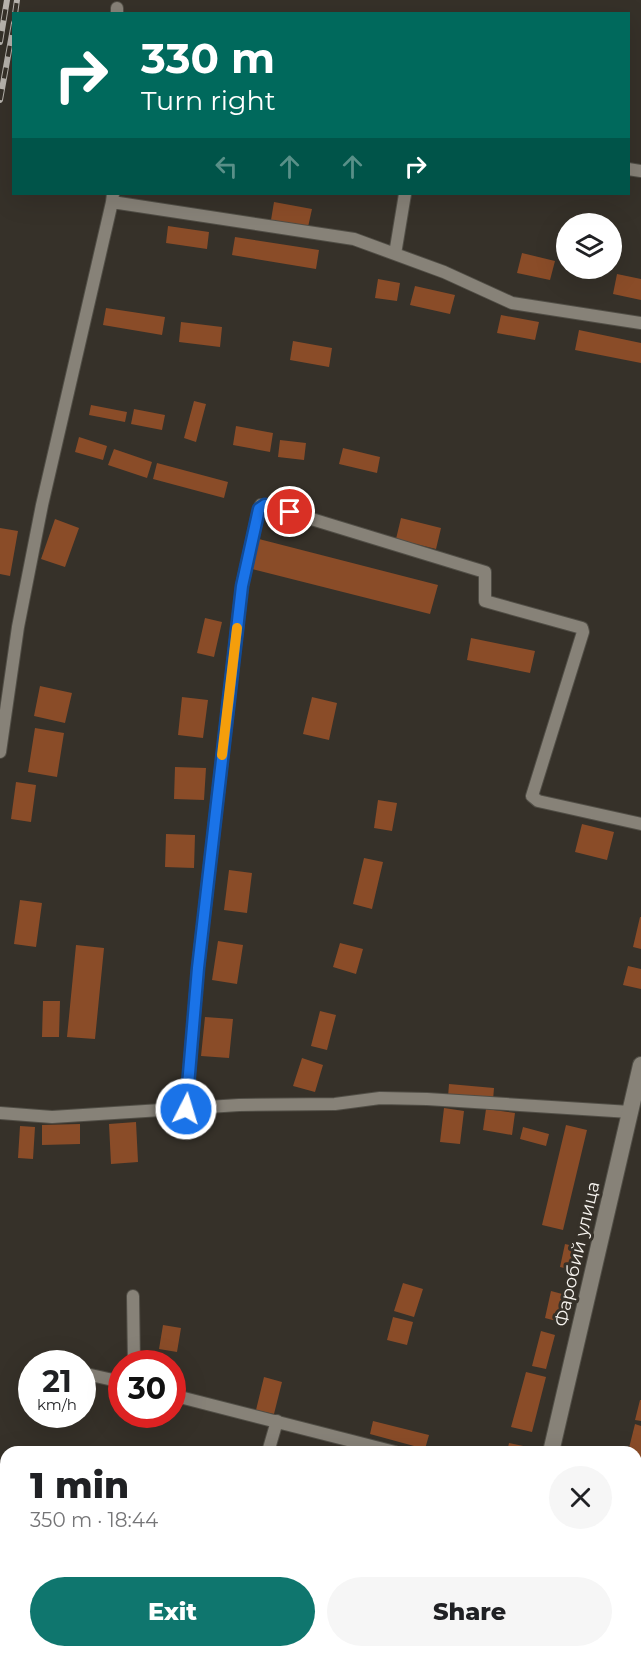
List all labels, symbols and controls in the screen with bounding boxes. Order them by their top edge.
text: 330 m [141,32,275,84]
icon: right [42,36,120,114]
text: Turn right [141,84,276,117]
icon: left [210,150,243,183]
icon: ahead [273,150,306,183]
icon: ahead [336,150,369,183]
icon: right [399,150,432,183]
map controls [556,213,622,279]
button: layers [556,213,622,279]
pin [264,486,315,537]
icon: arrive [273,495,306,528]
position arrow [154,1077,218,1141]
street label: Фаробий улица [550,1179,604,1329]
speed limit sign: 30 [108,1350,186,1428]
text: 21 [42,1363,72,1400]
text: km/h [37,1395,77,1414]
text: 1 min [30,1463,129,1507]
button: close [549,1466,612,1529]
text: 350 m · 18:44 [30,1508,158,1532]
button: Exit [30,1577,315,1646]
button: Share [327,1577,612,1646]

